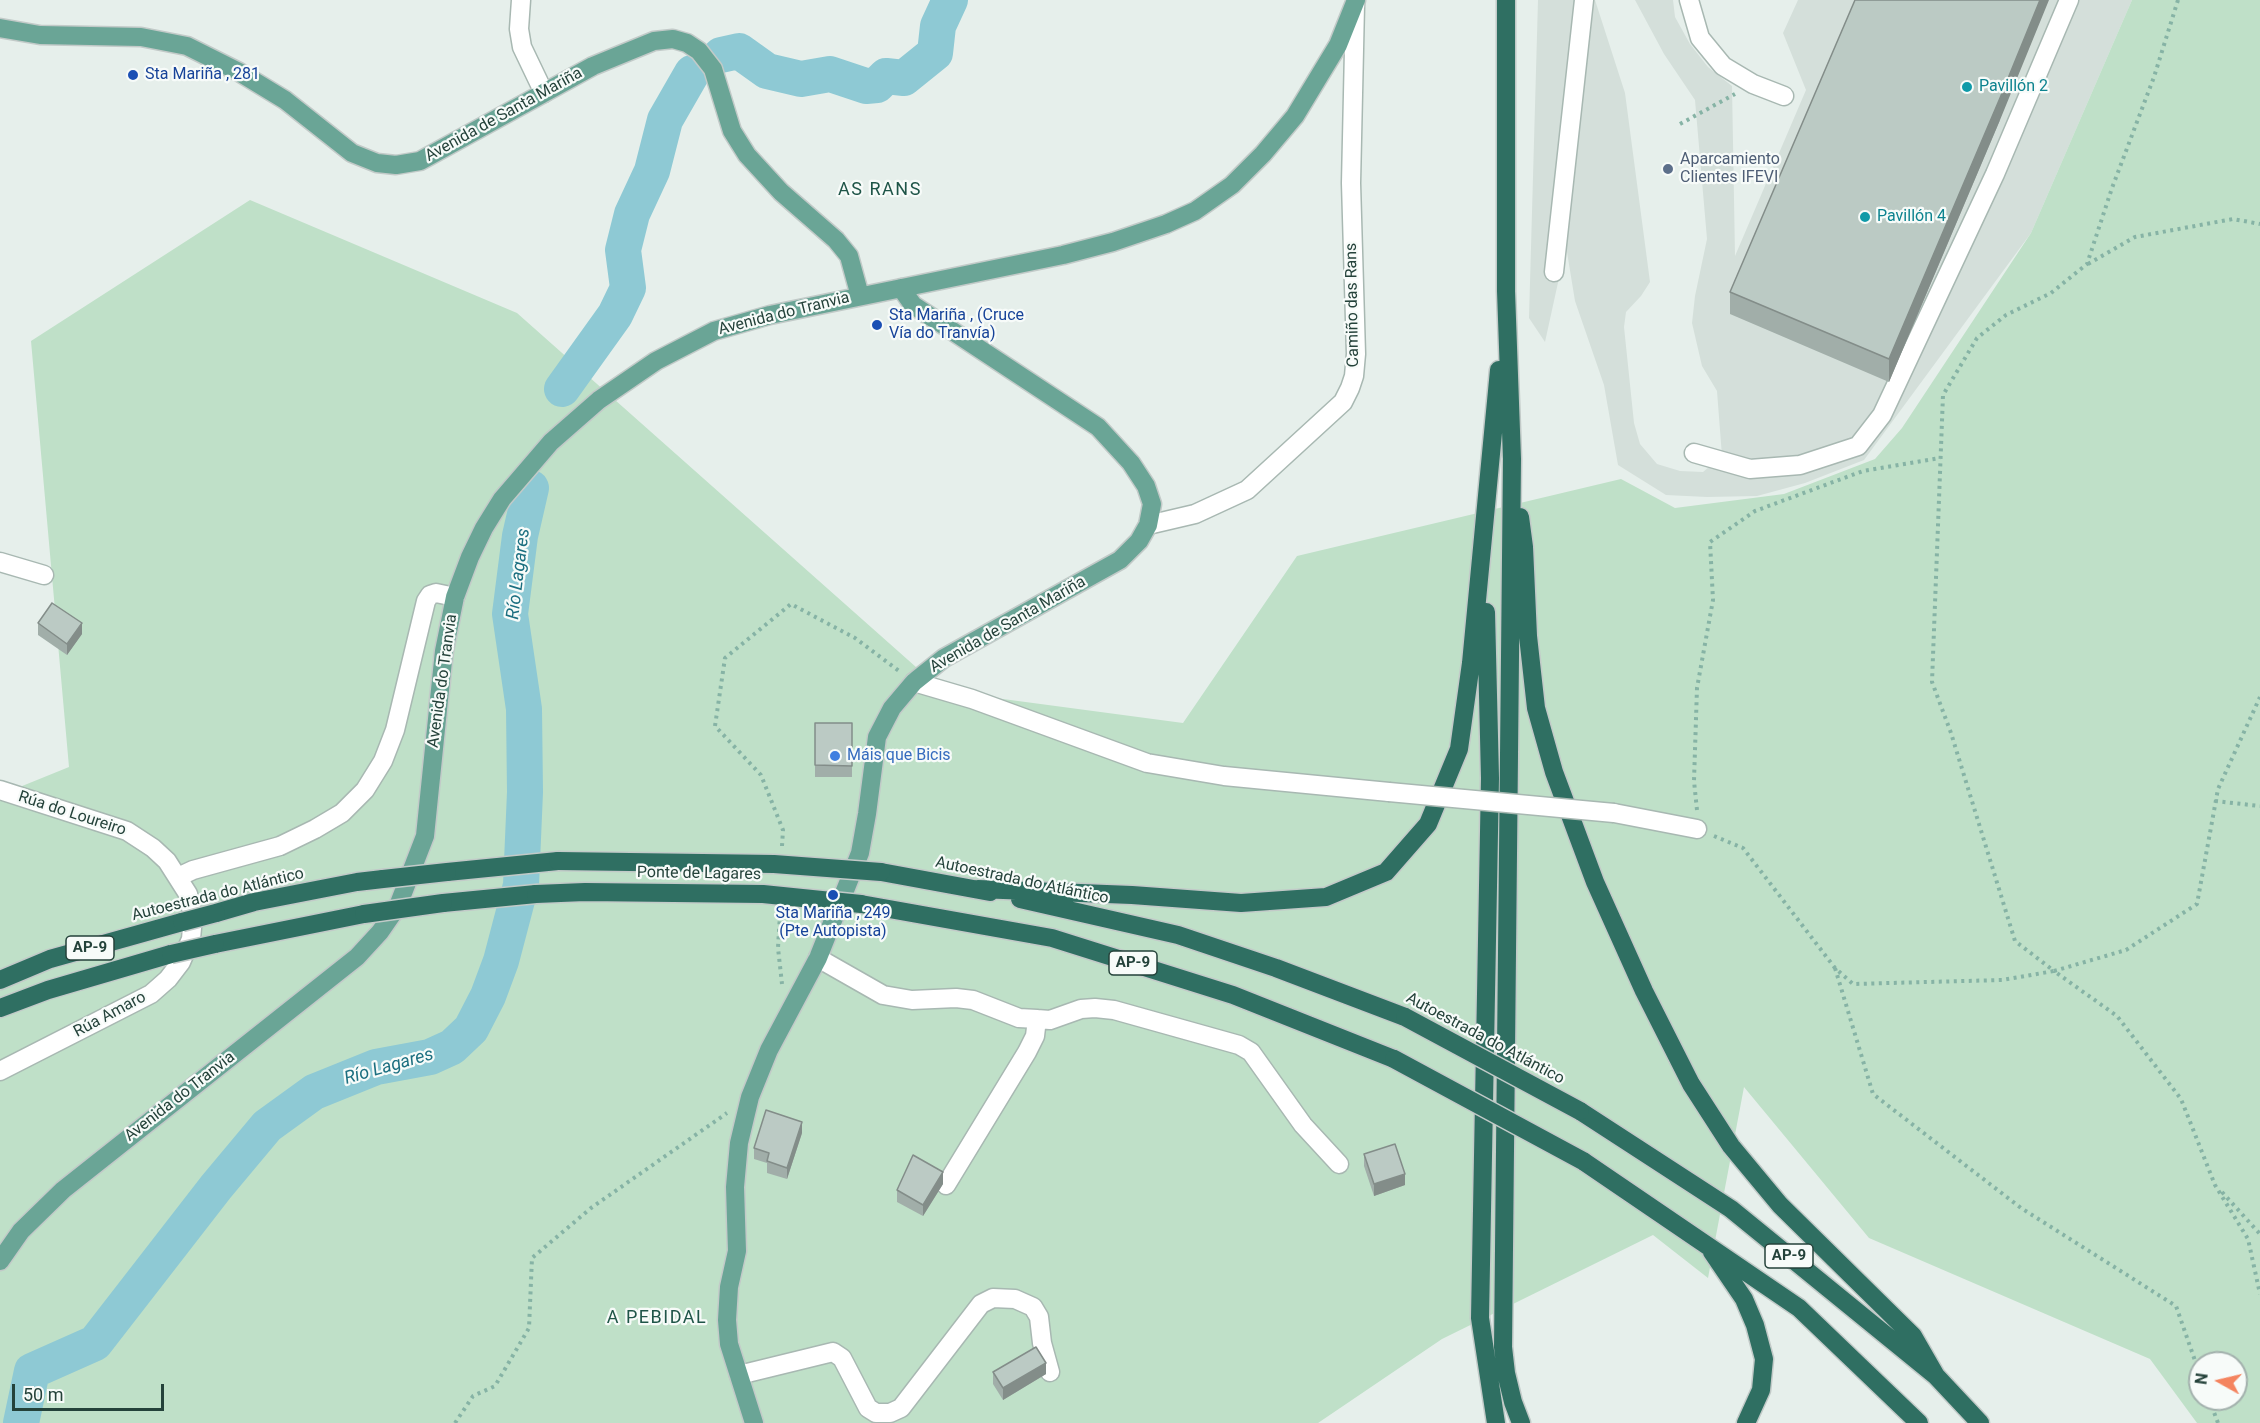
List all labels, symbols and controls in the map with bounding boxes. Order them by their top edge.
street label: Avenida de Santa Mariña [422,64,586,166]
place label: Sta Mariña , 281 [145,65,260,85]
marker: Sta Mariña , 281 [126,68,140,82]
place label: Pavillón 2 [1979,77,2048,97]
marker: Pavillón 2 [1960,80,1974,94]
place label: Aparcamiento Clientes IFEVI [1680,150,1780,188]
marker: Aparcamiento Clientes IFEVI [1661,162,1675,176]
district label: AS RANS [838,179,922,201]
place label: Pavillón 4 [1877,207,1946,227]
marker: Pavillón 4 [1858,210,1872,224]
street label: Camiño das Rans [1342,243,1364,367]
street label: Avenida do Tranvia [716,288,852,340]
place label: Sta Mariña , (Cruce Vía do Tranvía) [889,306,1024,344]
marker: Sta Mariña , (Cruce Vía do Tranvía) [870,318,884,332]
water label: Río Lagares [503,527,535,621]
street label: Avenida de Santa Mariña [927,573,1089,677]
street label: Avenida do Tranvia [424,613,462,749]
place label: Máis que Bicis [847,746,951,766]
marker: Máis que Bicis [828,749,842,763]
street label: Rúa do Loureiro [16,788,128,840]
street label: Autoestrada do Atlántico [934,853,1110,909]
street label: Ponte de Lagares [637,863,761,885]
street label: Autoestrada do Atlántico [130,864,306,926]
marker: Sta Mariña , 249 (Pte Autopista) [826,888,840,902]
place label: Sta Mariña , 249 (Pte Autopista) [776,904,890,942]
road number: AP-9 [66,936,114,960]
road number: AP-9 [1109,951,1157,975]
street label: Rúa Amaro [71,988,149,1042]
street label: Autoestrada do Atlántico [1403,989,1567,1089]
water label: Río Lagares [342,1044,436,1090]
street label: Avenida do Tranvia [121,1048,239,1146]
road number: AP-9 [1765,1244,1813,1268]
district label: A PEBIDAL [607,1307,707,1329]
north arrow [2188,1351,2248,1411]
scale bar [15,1372,166,1410]
text: N [2191,1372,2212,1386]
text: 50 m [23,1384,63,1405]

